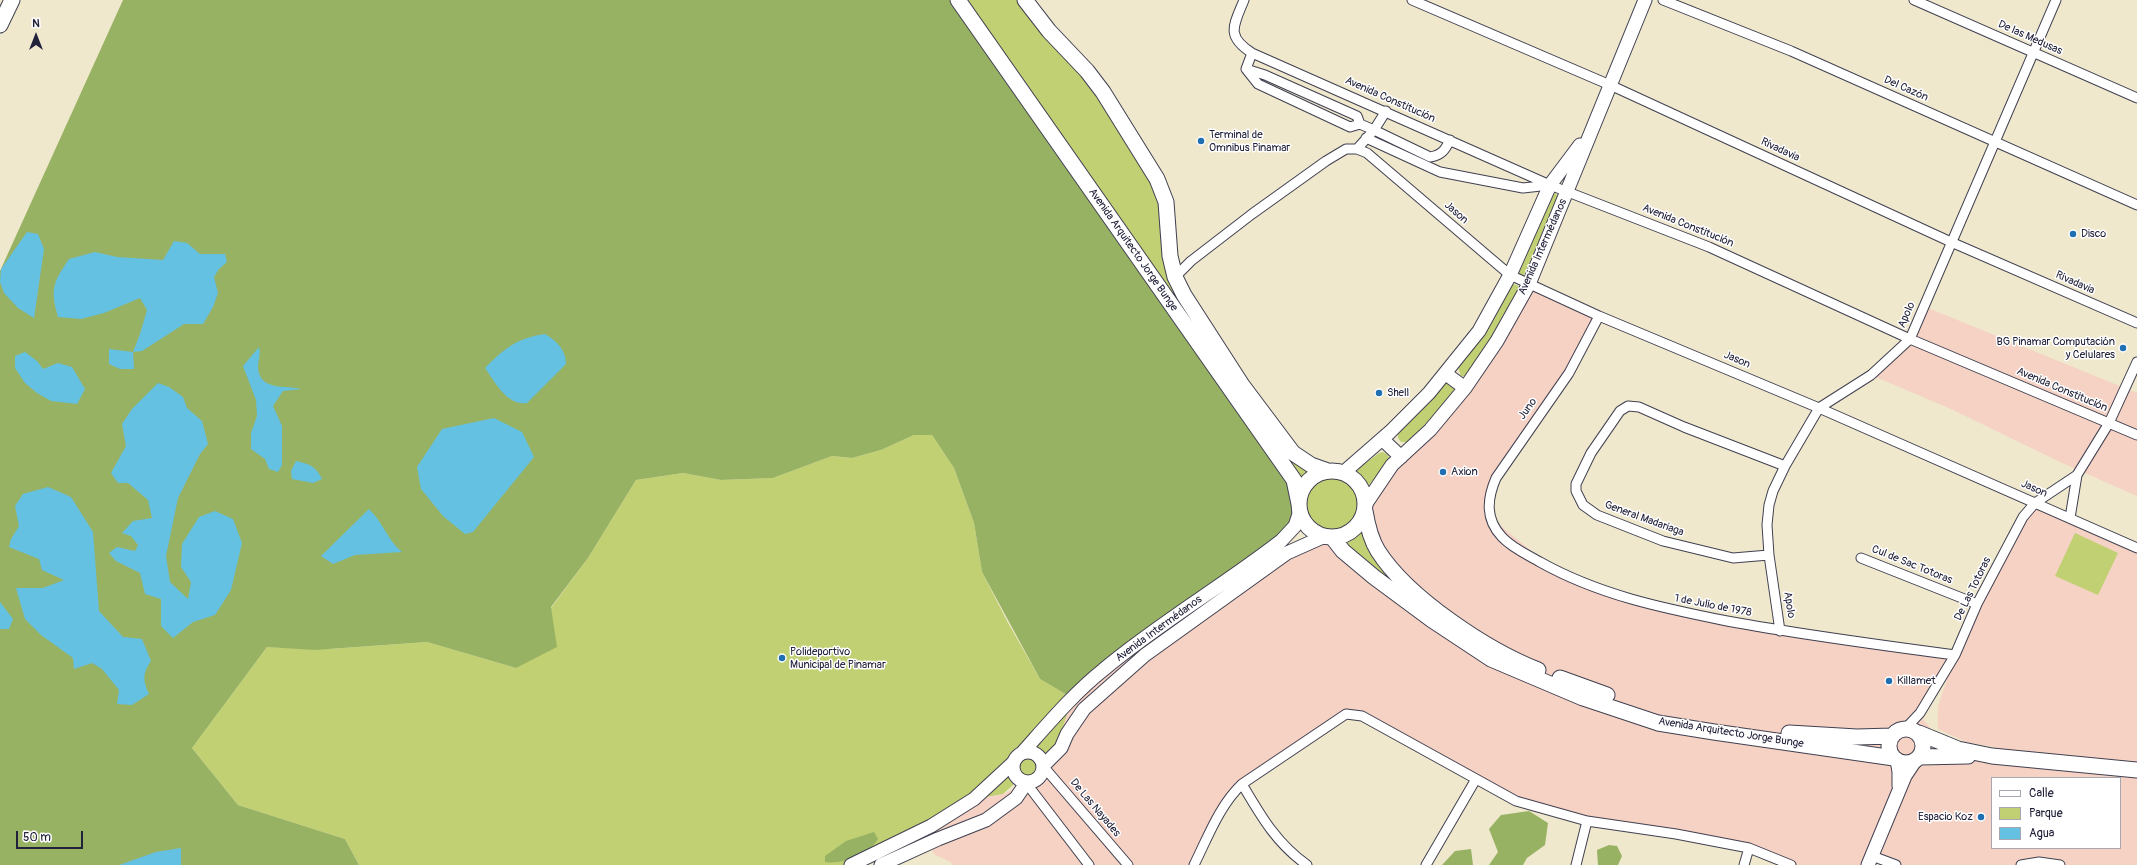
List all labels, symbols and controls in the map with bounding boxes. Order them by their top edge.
north arrow [16,16,56,56]
text: N [32,17,40,30]
street label: De las Medusas [1996,18,2064,58]
street label: Del Cazón [1882,73,1930,105]
street label: Avenida Constitución [1343,74,1437,126]
place label: Terminal de Omnibus Pinamar [1209,128,1290,154]
street label: Rivadavia [1759,135,1801,165]
marker: Terminal de Omnibus Pinamar [1196,136,1206,146]
street label: Avenida Arquitecto Jorge Bunge [1085,186,1181,314]
street label: Avenida Intermédanos [1516,197,1570,297]
street label: Jason [1441,199,1471,227]
street label: Avenida Constitución [1640,202,1736,250]
place label: Disco [2081,227,2106,241]
marker: Disco [2068,229,2078,239]
street label: Rivadavia [2053,269,2097,297]
street label: Apolo [1896,300,1918,330]
place label: BG Pinamar Computación y Celulares [1996,335,2115,361]
marker: BG Pinamar Computación y Celulares [2118,343,2128,353]
street label: Jason [1722,349,1752,371]
street label: Avenida Constitución [2015,365,2109,415]
place label: Shell [1387,386,1409,400]
marker: Shell [1374,388,1384,398]
street label: Juno [1516,396,1540,422]
place label: Axion [1451,465,1478,479]
marker: Axion [1438,467,1448,477]
street label: Jason [2019,477,2049,501]
street label: General Madariaga [1603,499,1685,539]
street label: Cul de Sac Totoras [1870,543,1954,587]
street label: De Las Totoras [1952,555,1994,623]
street label: Apolo [1780,591,1798,619]
street label: 1 de Julio de 1978 [1673,592,1753,620]
street label: Avenida Intermédanos [1113,593,1205,665]
place label: Polideportivo Municipal de Pinamar [790,645,886,671]
marker: Polideportivo Municipal de Pinamar [777,653,787,663]
place label: Killamet [1897,674,1936,688]
marker: Killamet [1884,676,1894,686]
street label: Avenida Arquitecto Jorge Bunge [1657,715,1805,751]
street label: De Las Nayades [1067,776,1123,840]
legend [1991,777,2121,849]
text: Calle [2029,786,2054,801]
text: Parque [2029,806,2063,821]
place label: Espacio Koz [1918,810,1973,824]
marker: Espacio Koz [1976,812,1986,822]
scale bar [18,823,85,849]
text: Agua [2029,826,2054,841]
text: 50 m [23,830,51,845]

